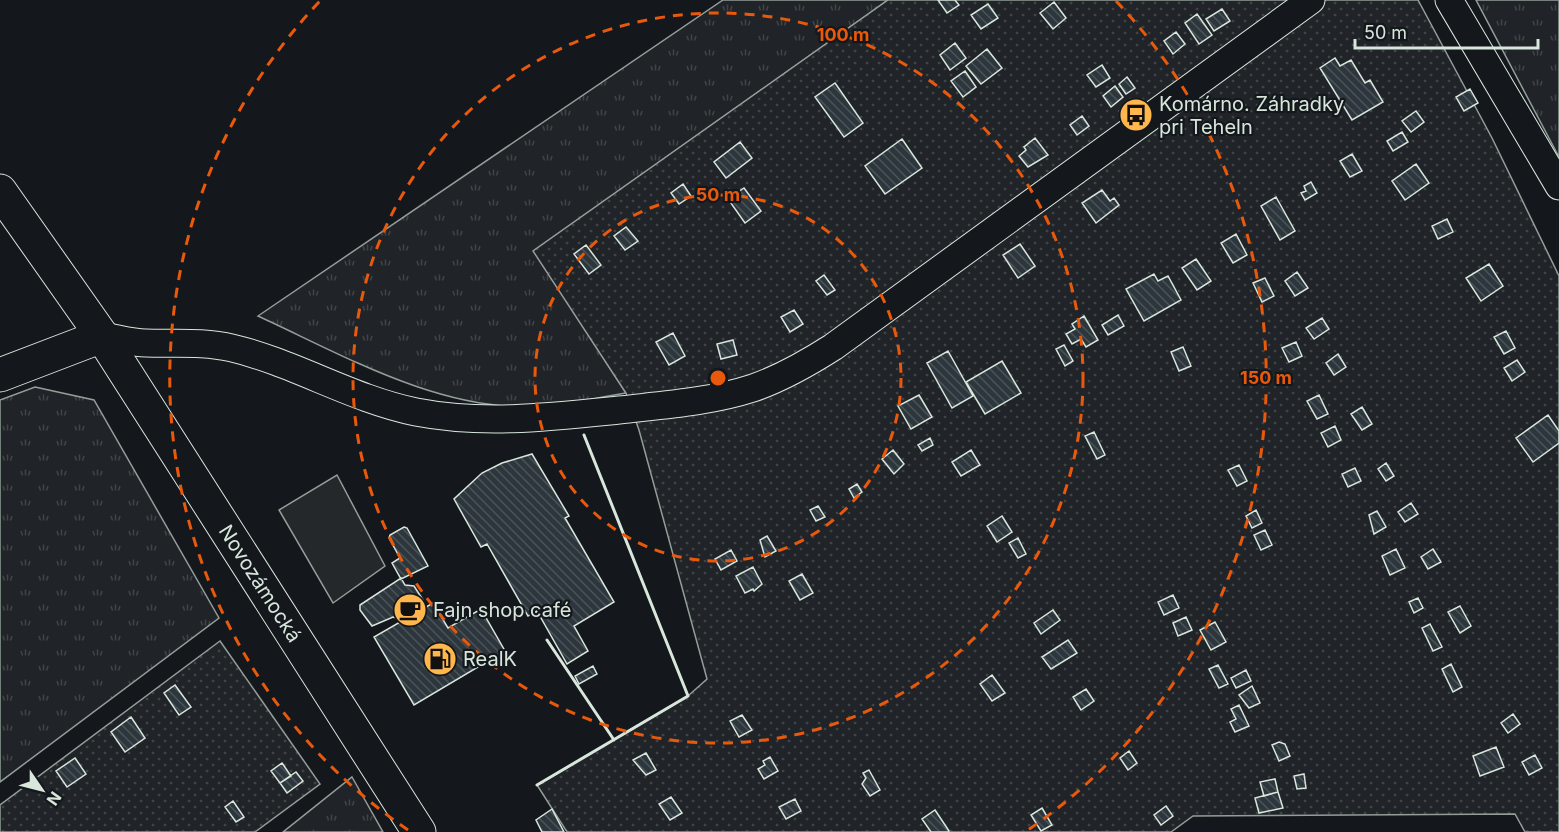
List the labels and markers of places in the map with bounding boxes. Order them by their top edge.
place label: Komárno. Záhradky pri Teheln [1159,92,1344,139]
bus stop icon: Komárno. Záhradky pri Teheln [1118,97,1154,133]
centre of rings [708,368,728,388]
cafe icon: Fajn shop café [392,592,428,628]
place label: Fajn shop café [433,598,571,622]
fuel station icon: RealK [422,641,458,677]
place label: RealK [463,647,517,671]

